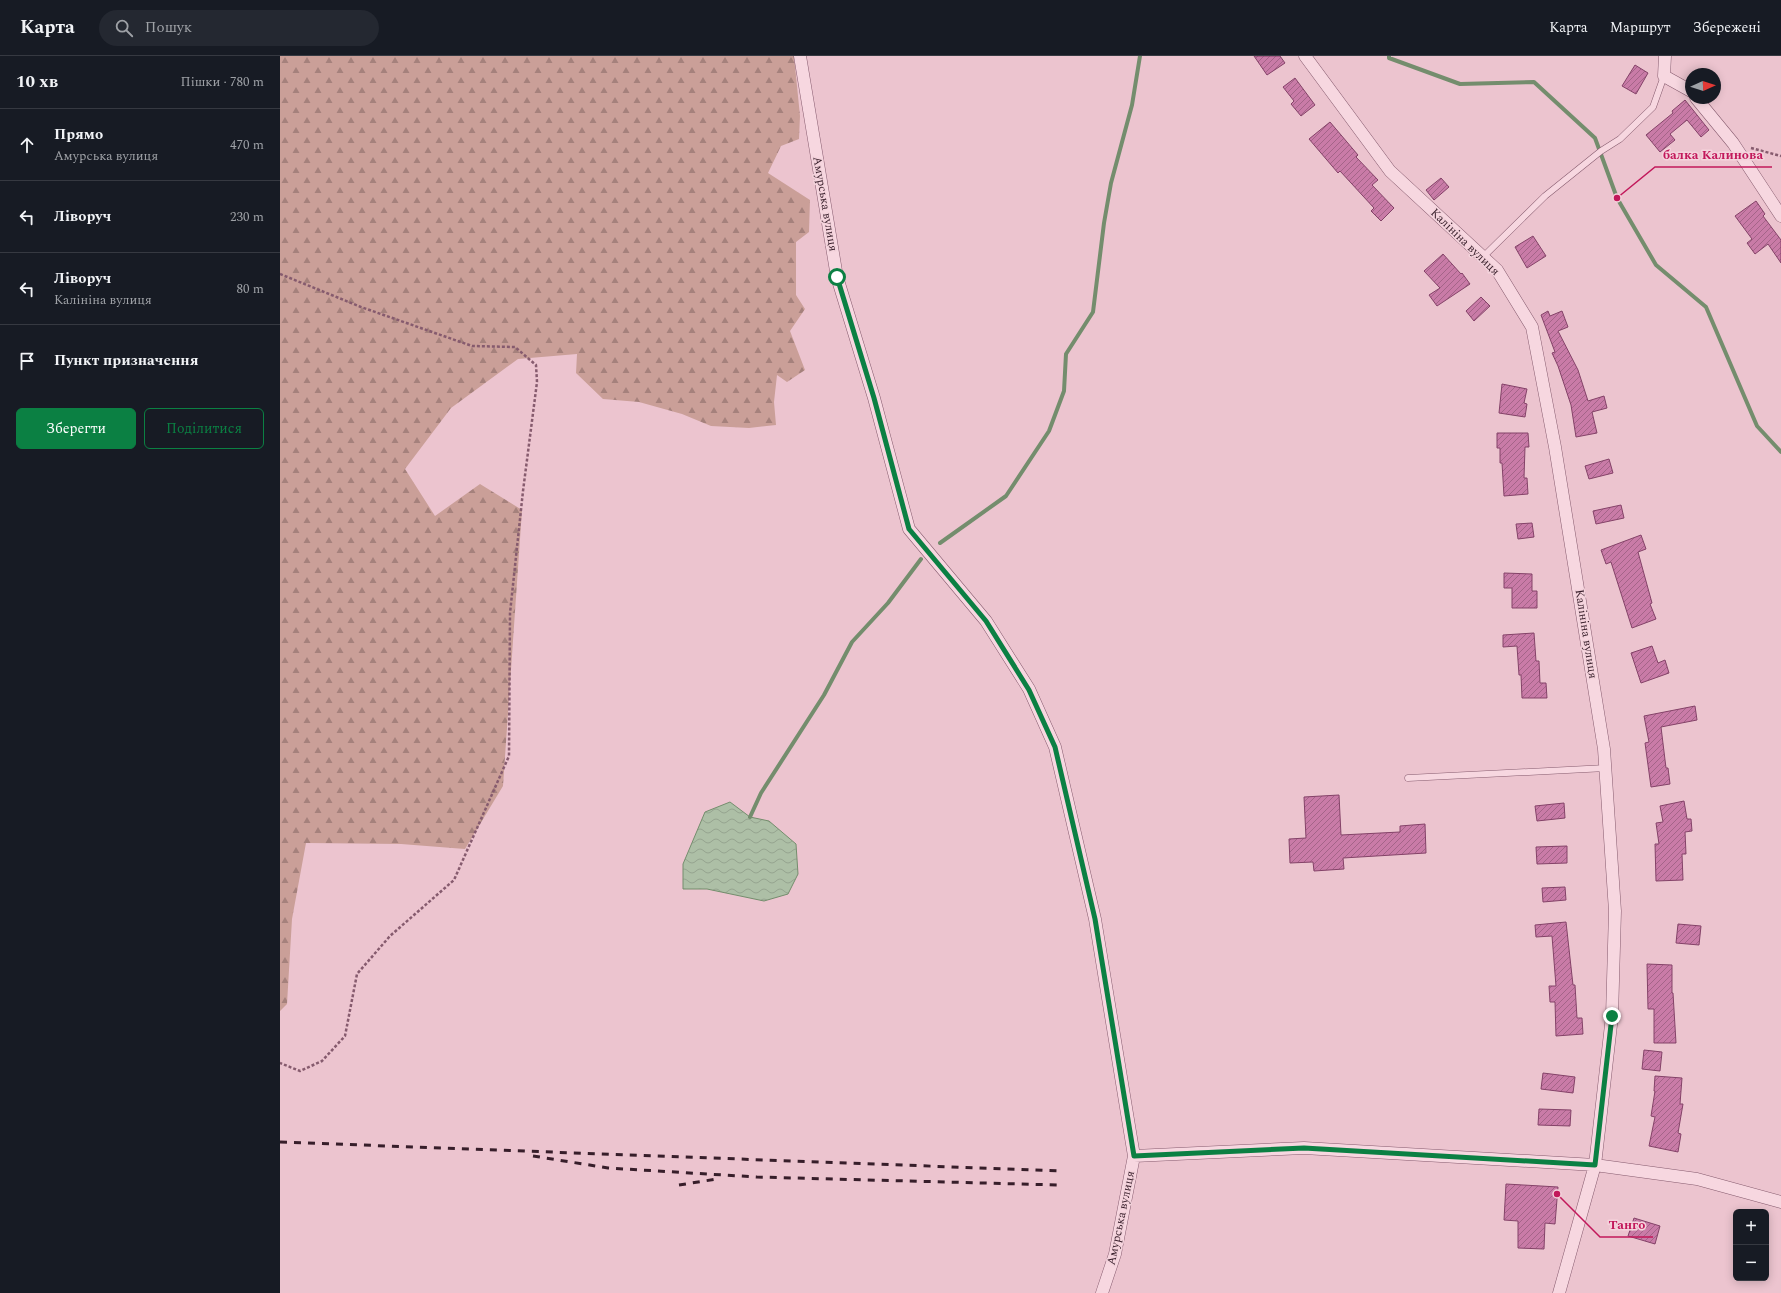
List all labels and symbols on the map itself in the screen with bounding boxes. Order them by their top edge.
north arrow [1685,68,1721,104]
callout: балка Калинова [1655,142,1772,167]
text: балка Калинова [1663,145,1763,165]
street label: Амурська вулиця [807,155,843,253]
street label: Калініна вулиця [1426,204,1504,280]
route start [828,268,846,286]
street label: Калініна вулиця [1570,588,1602,680]
route end [1603,1007,1621,1025]
street label: Амурська вулиця [1102,1169,1140,1267]
callout: Танго [1600,1212,1653,1237]
text: Танго [1609,1215,1645,1235]

